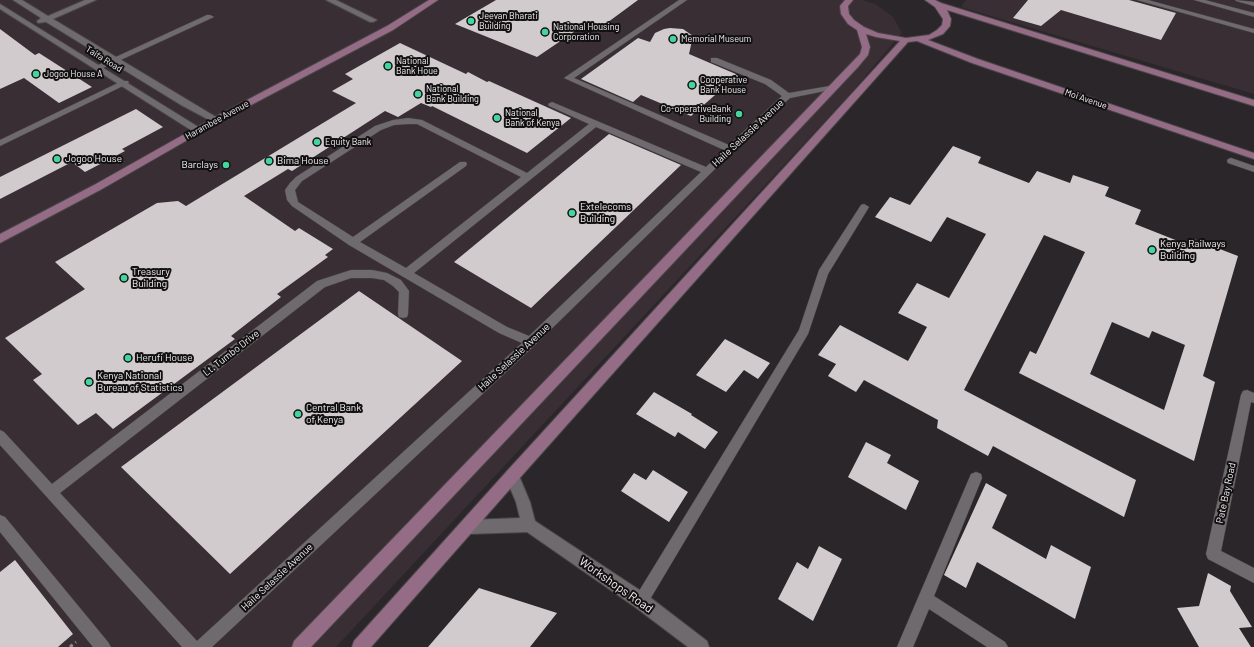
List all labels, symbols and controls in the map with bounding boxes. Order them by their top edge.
place label: Jeevan Bharati Building [479,11,538,32]
marker: Jeevan Bharati Building [466,16,476,26]
place label: National Housing Corporation [553,22,619,43]
marker: National Housing Corporation [540,27,550,37]
marker: Memorial Museum [668,34,678,44]
place label: Memorial Museum [681,34,751,44]
street label: Taifa Road [84,43,124,75]
place label: National Bank Houe [396,56,438,77]
marker: National Bank Houe [383,61,393,71]
marker: Jogoo House A [31,69,41,79]
place label: Jogoo House A [44,69,103,79]
place label: Cooperative Bank House [700,75,747,96]
marker: Cooperative Bank House [687,80,697,90]
place label: National Bank Building [426,84,479,105]
street label: Moi Avenue [1063,87,1109,111]
marker: National Bank Building [413,89,423,99]
street label: Haile Selassie Avenue [710,97,786,169]
street label: Harambee Avenue [183,98,251,142]
place label: Co-operativeBank Building [661,104,731,125]
place label: National Bank of Kenya [505,108,560,129]
marker: Co-operativeBank Building [734,109,744,119]
marker: National Bank of Kenya [492,113,502,123]
marker: Equity Bank [312,137,322,147]
place label: Equity Bank [325,137,371,147]
place label: Jogoo House [65,153,122,165]
marker: Jogoo House [52,154,62,164]
place label: Bima House [277,155,329,167]
marker: Bima House [264,156,274,166]
place label: Barclays [181,159,218,171]
marker: Barclays [221,160,231,170]
place label: Extelecoms Building [580,201,631,224]
marker: Extelecoms Building [567,208,577,218]
place label: Kenya Railways Building [1160,238,1226,262]
marker: Kenya Railways Building [1147,245,1157,255]
place label: Treasury Building [132,266,170,290]
marker: Treasury Building [119,273,129,283]
street label: Haile Selassie Avenue [476,321,552,393]
street label: Lt. Tumbo Drive [201,327,261,379]
place label: Herufi House [136,352,192,364]
marker: Herufi House [123,353,133,363]
place label: Kenya National Bureau of Statistics [97,370,183,394]
marker: Kenya National Bureau of Statistics [84,377,94,387]
place label: Central Bank of Kenya [306,402,361,426]
marker: Central Bank of Kenya [293,409,303,419]
street label: Pate Bay Road [1214,462,1238,524]
street label: Haile Selassie Avenue [239,541,315,613]
street label: Workshops Road [576,554,656,616]

